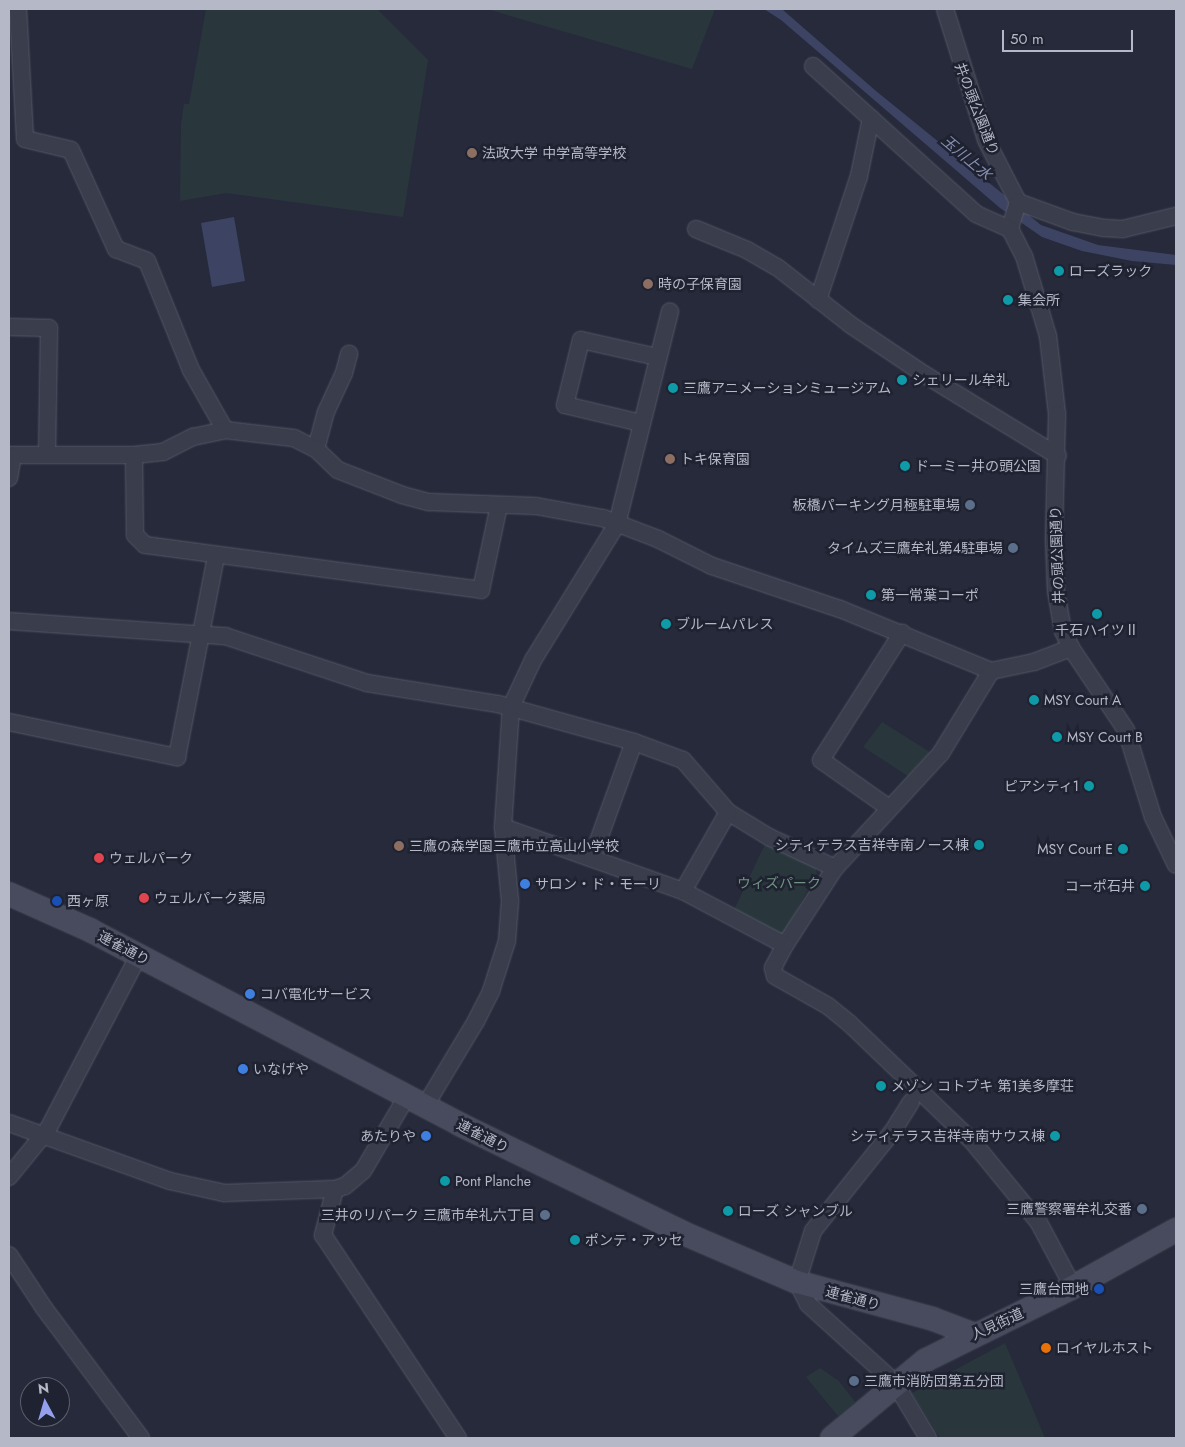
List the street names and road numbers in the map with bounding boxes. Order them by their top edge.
street label: 井の頭公園通り [952,60,1002,158]
street label: 井の頭公園通り [1047,506,1067,604]
street label: 連雀通り [95,927,153,969]
street label: 連雀通り [454,1116,512,1156]
street label: 連雀通り [824,1283,882,1313]
street label: 人見街道 [968,1305,1026,1343]

